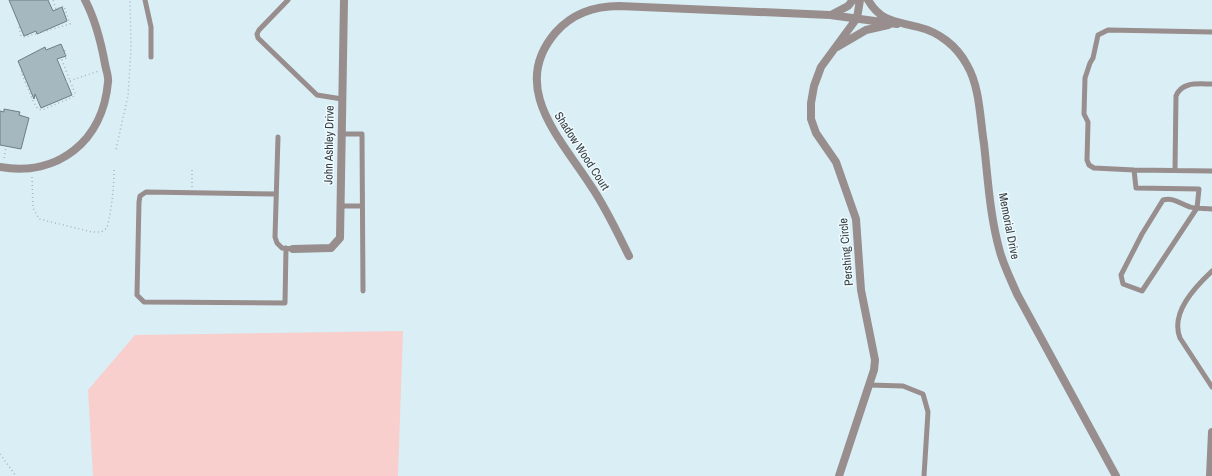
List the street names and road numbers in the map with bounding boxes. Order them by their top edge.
street label: John Ashley Drive [320,105,338,185]
street label: Shadow Wood Court [551,109,614,194]
street label: Memorial Drive [995,191,1023,261]
street label: Pershing Circle [835,218,857,286]

